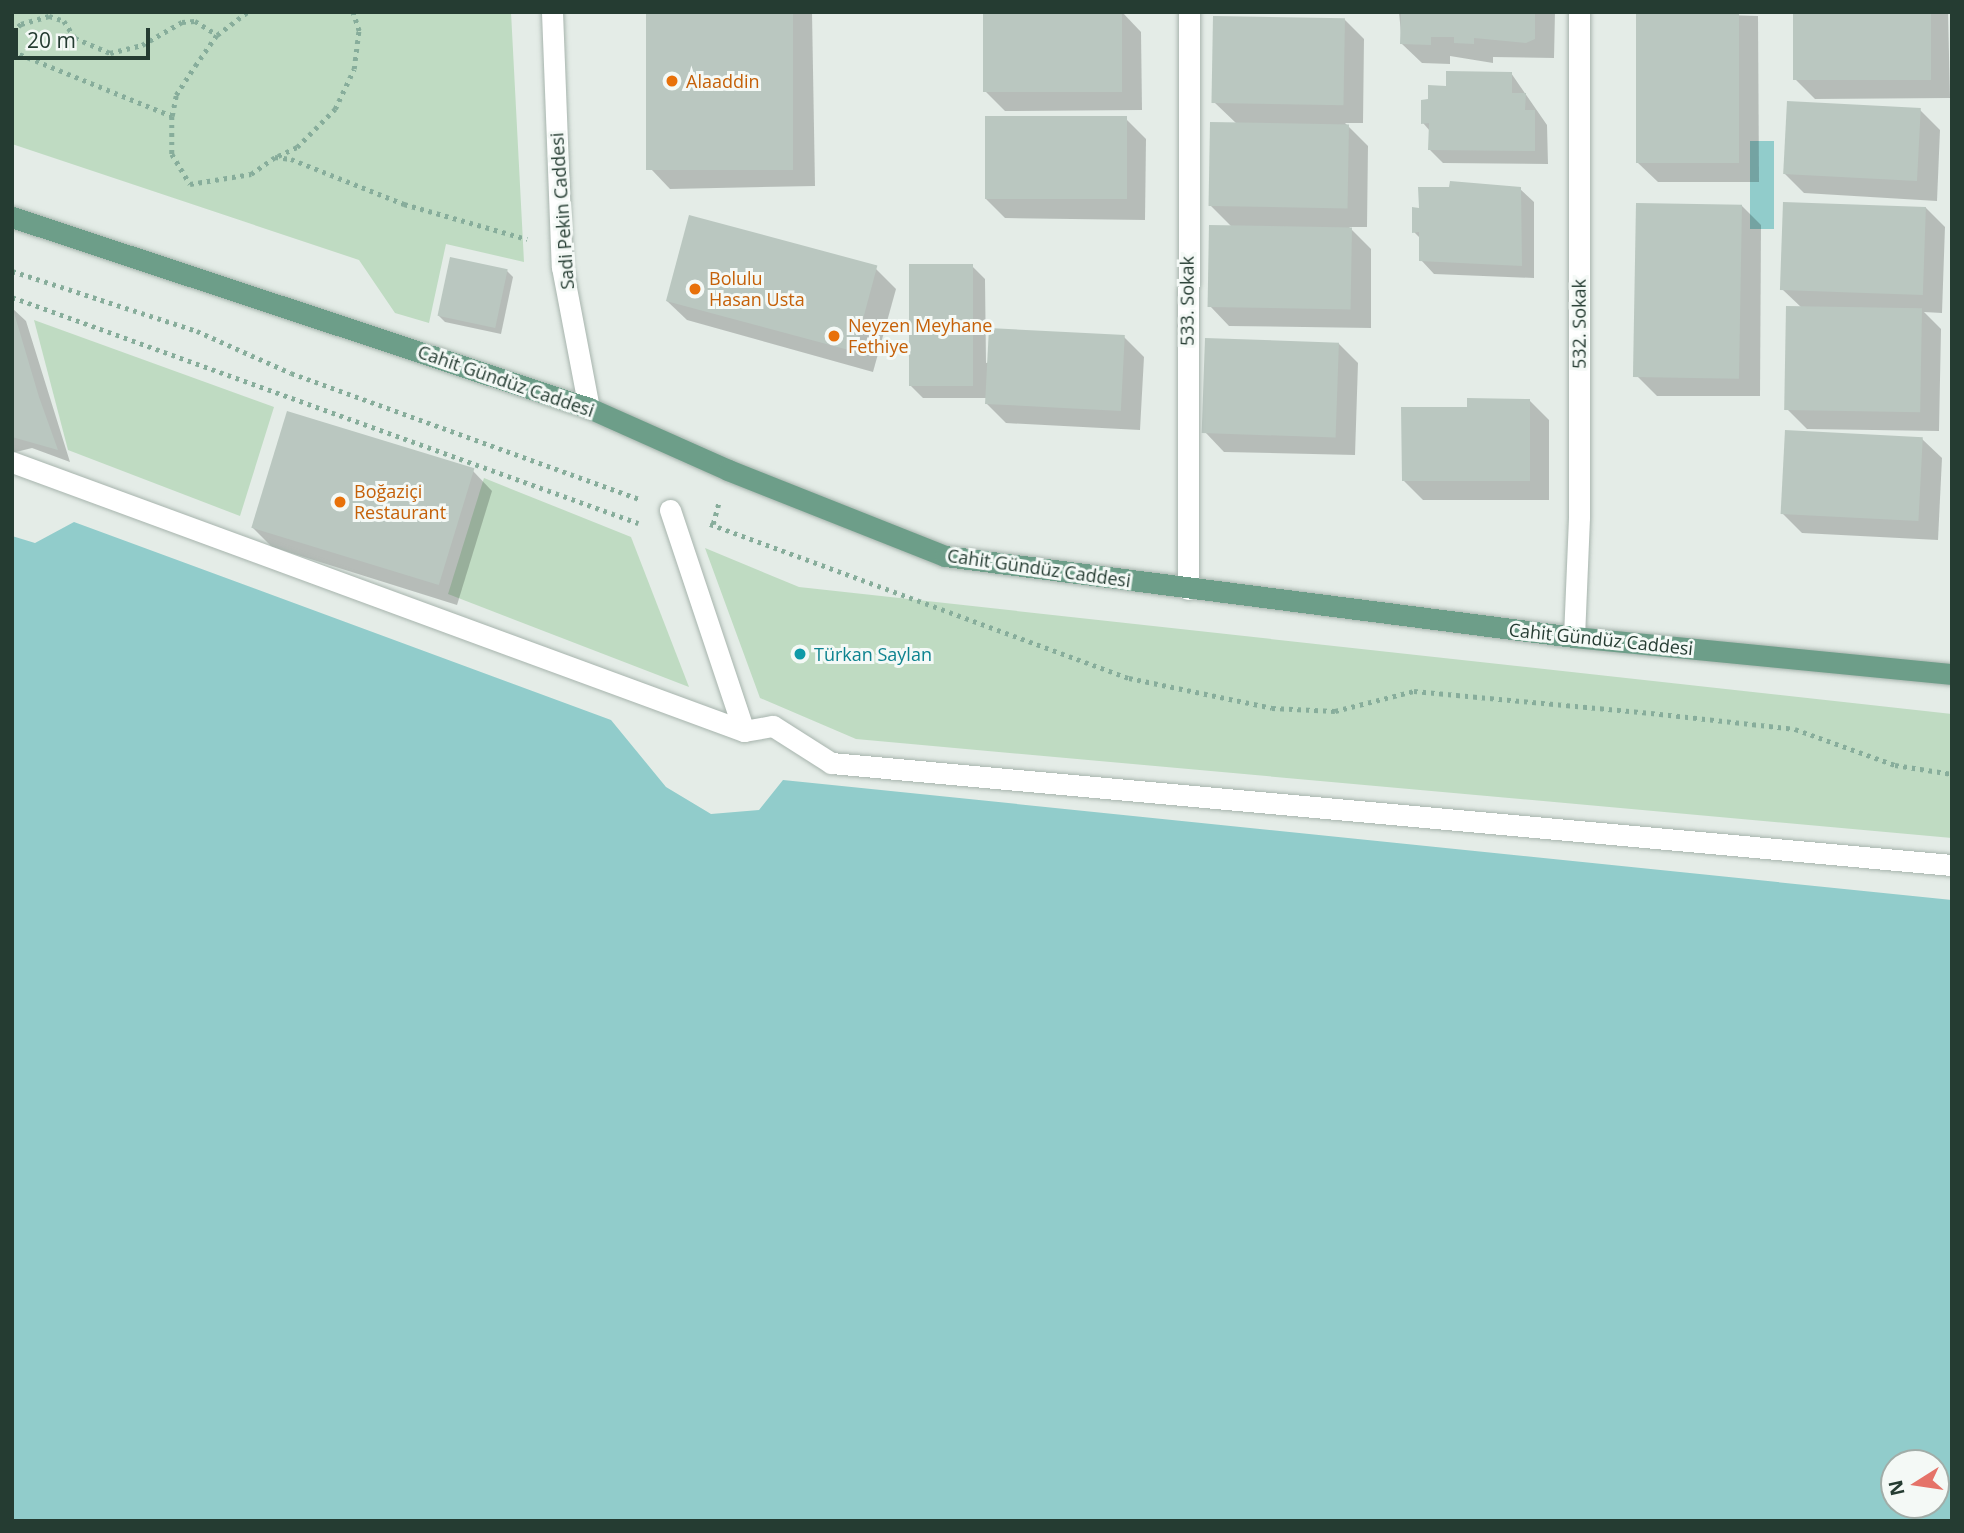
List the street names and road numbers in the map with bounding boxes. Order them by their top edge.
street label: Sadi Pekin Caddesi [546,132,578,290]
street label: 533. Sokak [1176,256,1198,346]
street label: 532. Sokak [1568,279,1590,369]
street label: Cahit Gündüz Caddesi [415,341,597,421]
street label: Cahit Gündüz Caddesi [946,544,1132,592]
street label: Cahit Gündüz Caddesi [1508,619,1694,659]

